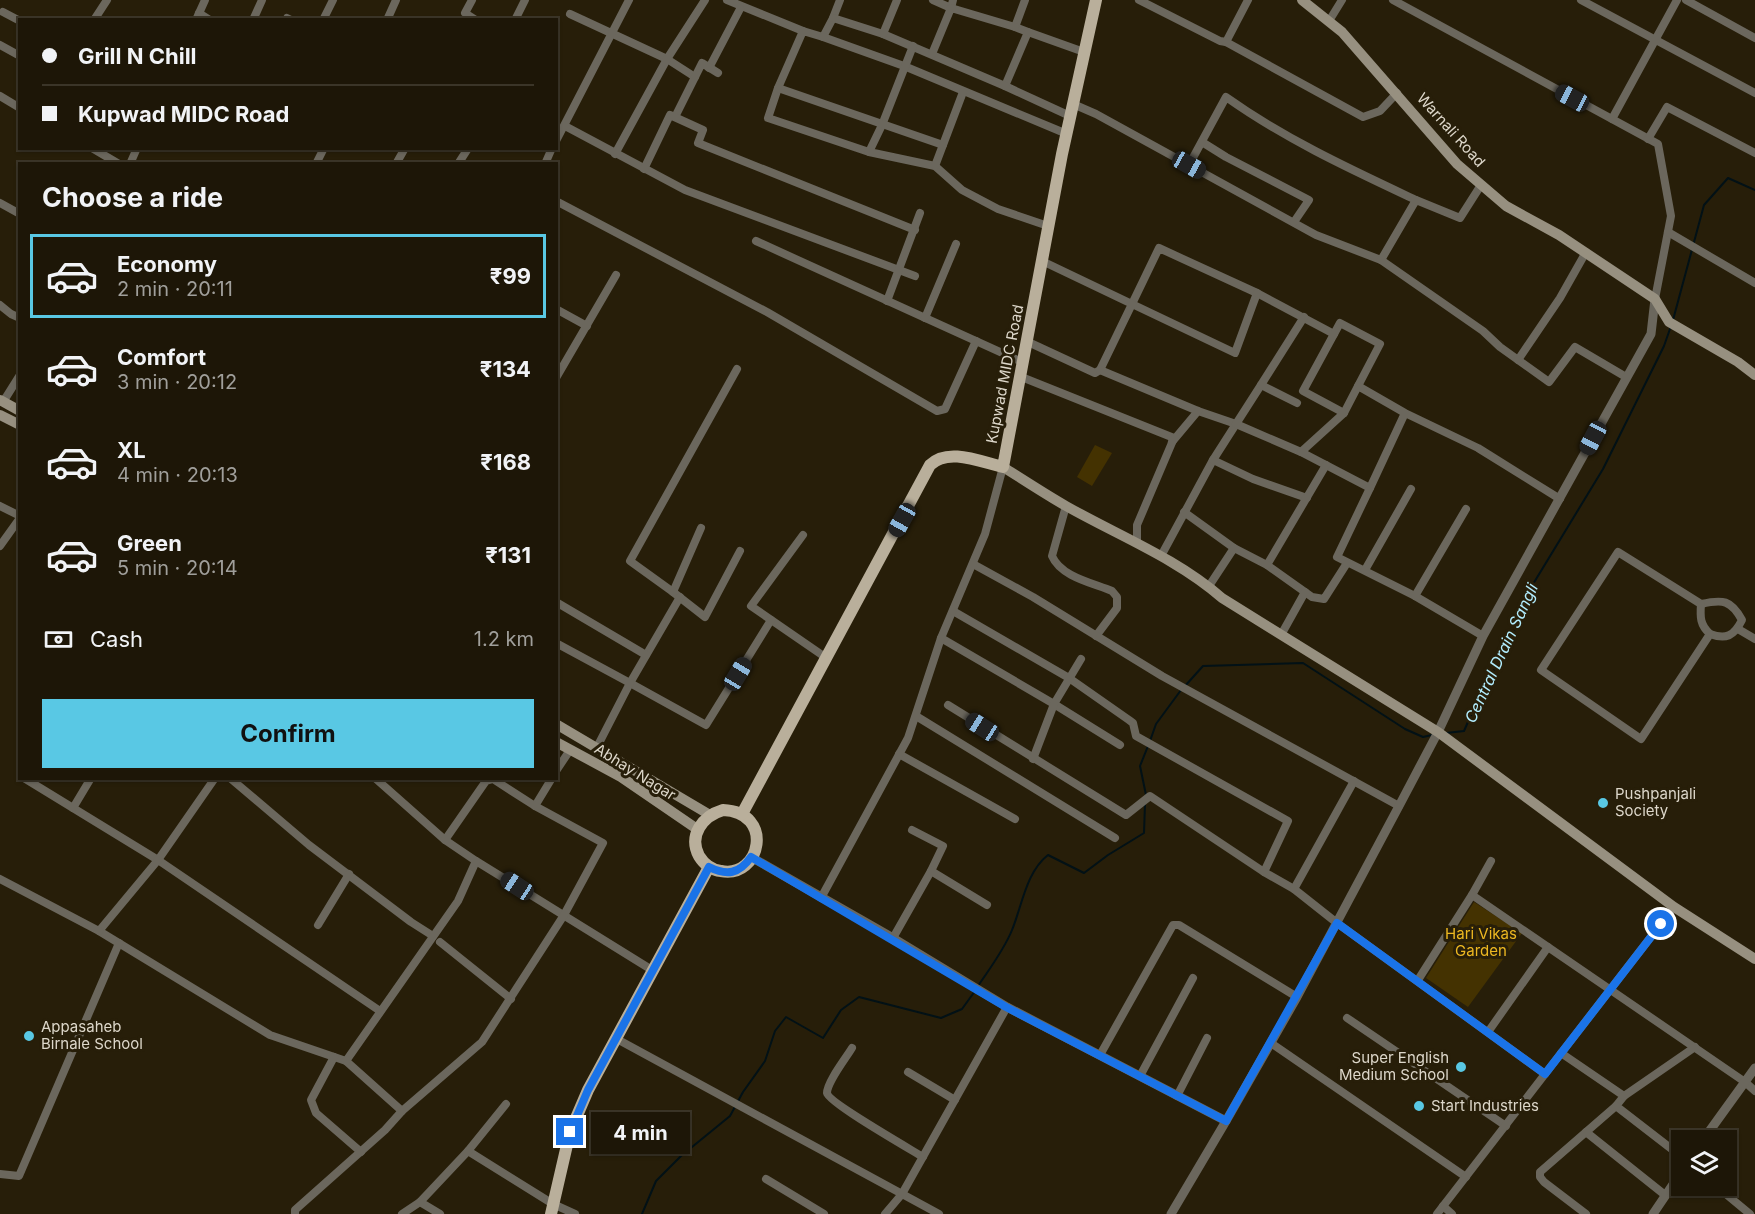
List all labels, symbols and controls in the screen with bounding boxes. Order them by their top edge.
text: Grill N Chill [78,43,197,69]
car [1552,82,1592,114]
street label: Warnali Road [1413,89,1490,171]
text: Kupwad MIDC Road [78,101,289,127]
car [1169,148,1209,182]
text: Choose a ride [42,181,223,214]
icon: car [45,249,99,303]
text: Economy [117,251,217,277]
text: ₹99 [490,263,531,289]
text: 2 min · 20:11 [117,277,233,301]
street label: Kupwad MIDC Road [982,303,1027,445]
icon: car [45,342,99,396]
text: Comfort [117,344,206,370]
text: ₹134 [480,356,531,382]
text: 3 min · 20:12 [117,370,237,394]
car [1577,418,1609,458]
icon: car [45,435,99,489]
text: XL [117,437,146,463]
text: ₹168 [480,449,531,475]
text: 4 min · 20:13 [117,463,238,487]
car [885,500,919,540]
icon: car [45,528,99,582]
text: Green [117,530,182,556]
text: ₹131 [485,542,531,568]
text: 5 min · 20:14 [117,556,238,580]
water label: Central Drain Sangli [1460,579,1543,726]
icon: cash [42,623,75,656]
text: Cash [90,626,143,652]
text: 1.2 km [474,627,534,651]
car [721,654,755,694]
button: Confirm [42,699,534,768]
car [962,710,1002,744]
street label: Abhay Nagar [591,739,680,804]
place label: Pushpanjali Society [1615,784,1696,820]
marker: Pushpanjali Society [1596,796,1610,810]
car [497,869,537,903]
route start [1647,910,1674,937]
park label: Hari Vikas Garden [1445,924,1517,960]
place label: Appasaheb Birnale School [41,1017,143,1053]
marker: Appasaheb Birnale School [22,1029,36,1043]
place label: Super English Medium School [1339,1048,1449,1084]
marker: Super English Medium School [1454,1060,1468,1074]
place label: Start Industries [1431,1096,1539,1115]
marker: Start Industries [1412,1099,1426,1113]
callout: 4 min [591,1111,690,1153]
route end [556,1118,583,1145]
text: 4 min [613,1121,668,1145]
map controls [1671,1130,1737,1196]
button: layers [1671,1130,1737,1196]

